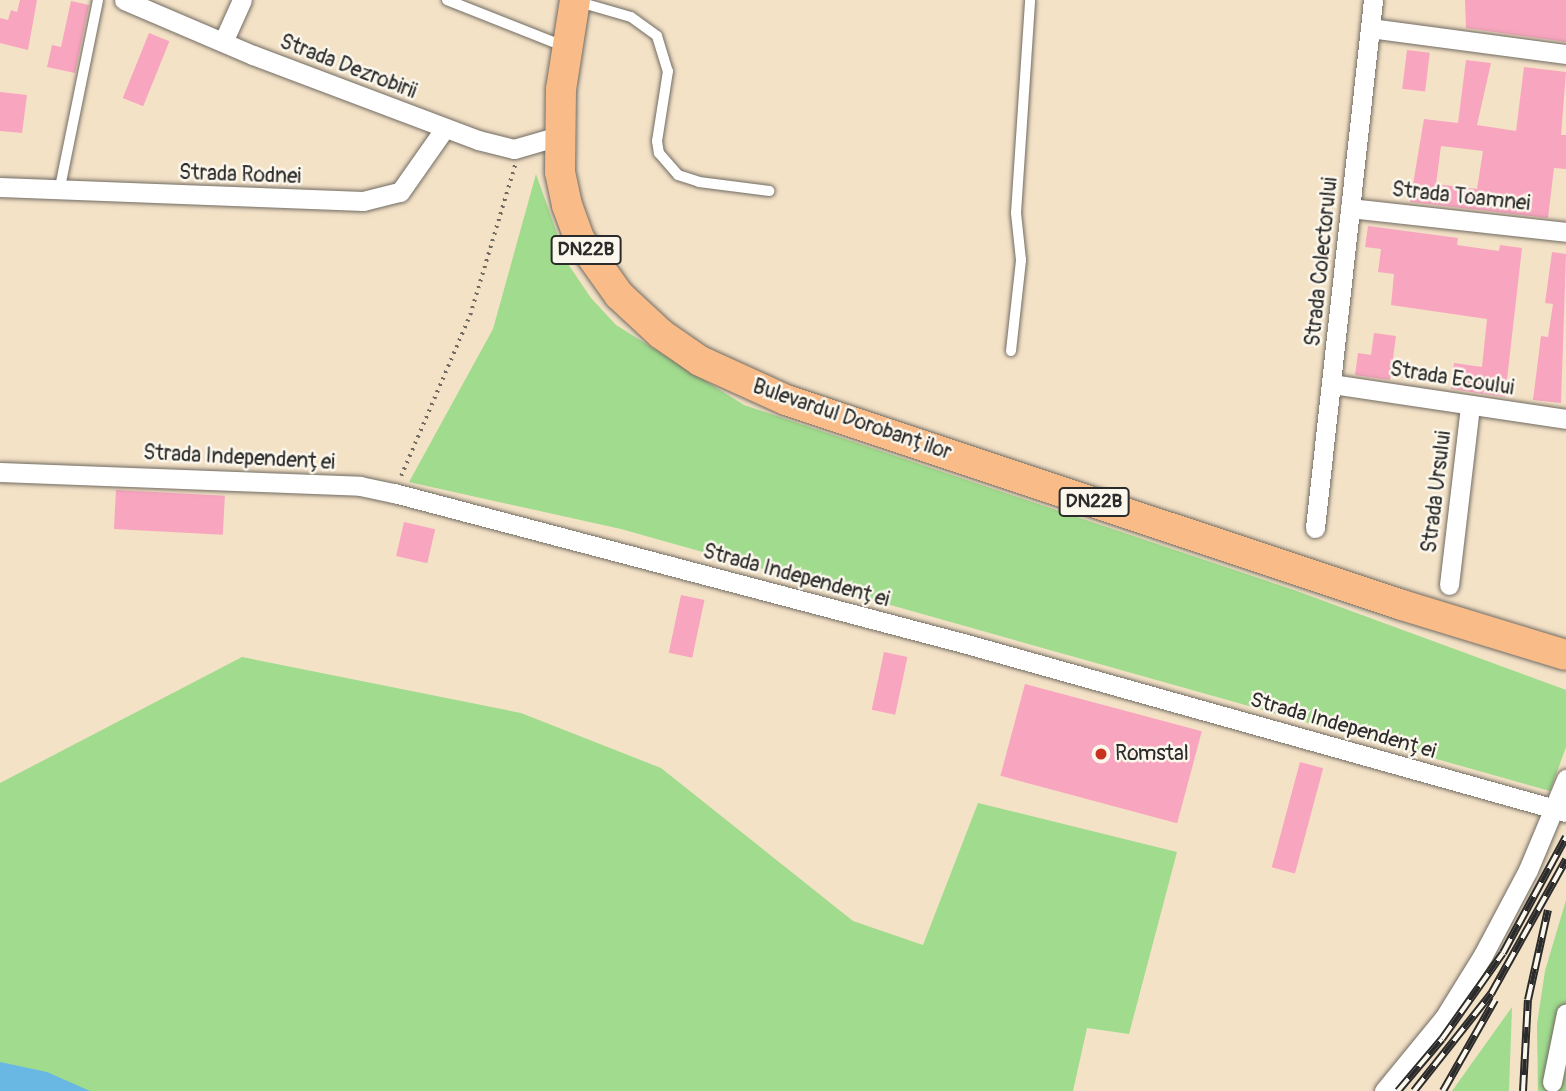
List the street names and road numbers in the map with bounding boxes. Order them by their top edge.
street label: Strada Dezrobirii [276,29,420,105]
street label: Strada Rodnei [178,160,302,190]
street label: Strada Colectorului [1301,176,1343,348]
street label: Strada Toamnei [1391,177,1531,217]
road number: DN22B [549,234,623,266]
street label: Strada Ecoului [1388,357,1516,401]
street label: Bulevardul Dorobanților [749,374,955,466]
street label: Strada Ursului [1417,430,1457,554]
street label: Strada Independenței [142,440,336,476]
road number: DN22B [1057,486,1131,517]
street label: Strada Independenței [700,539,892,613]
street label: Strada Independenței [1247,687,1439,765]

